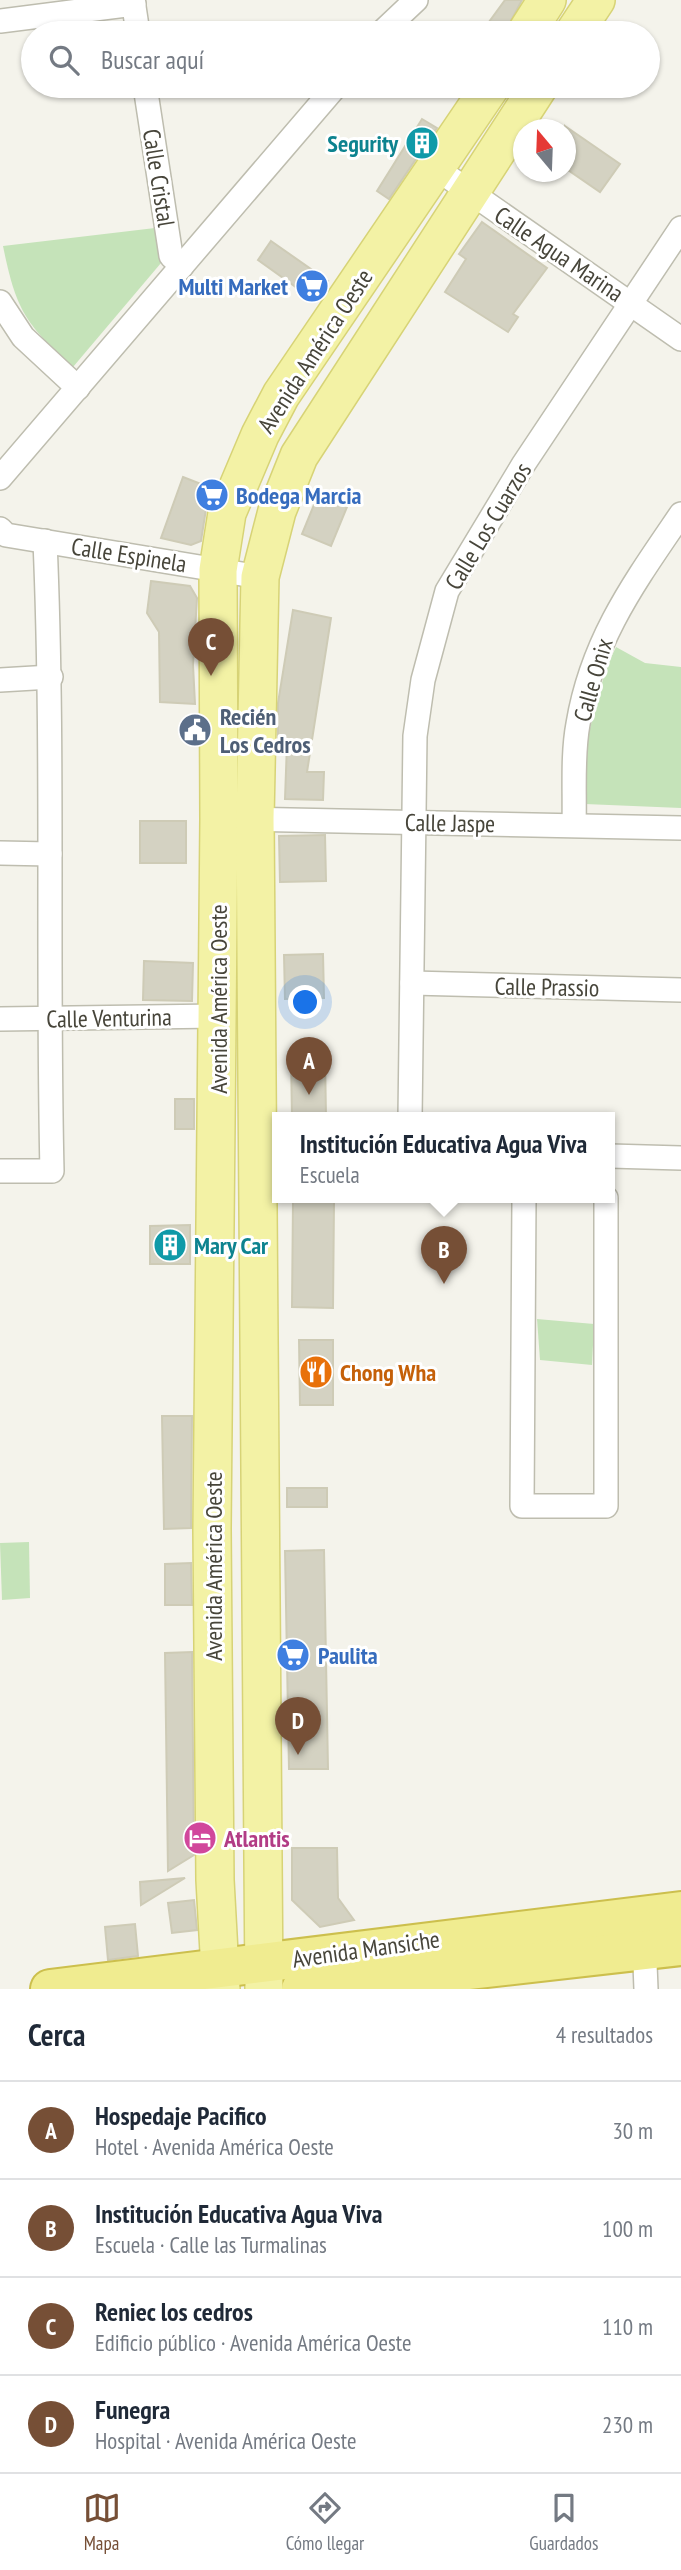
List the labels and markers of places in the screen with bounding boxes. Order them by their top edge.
building icon: Segurity [403,124,441,162]
place label: Segurity [327,128,398,159]
supermarket icon: Multi Market [293,267,331,305]
place label: Multi Market [178,271,288,302]
supermarket icon: Bodega Marcia [193,476,231,514]
place label: Bodega Marcia [236,480,362,511]
pin: C [188,618,234,676]
place label: Recién Los Cedros [220,701,311,760]
public building icon: Recién Los Cedros [176,711,214,749]
pin: A [286,1037,332,1095]
building icon: Mary Car [151,1226,189,1264]
pin: B [421,1226,467,1284]
place label: Mary Car [194,1230,269,1261]
restaurant icon: Chong Wha [297,1353,335,1391]
place label: Chong Wha [340,1357,436,1388]
supermarket icon: Paulita [274,1636,312,1674]
place label: Paulita [318,1640,378,1671]
pin: D [275,1697,321,1755]
hotel icon: Atlantis [181,1819,219,1857]
place label: Atlantis [223,1823,290,1854]

